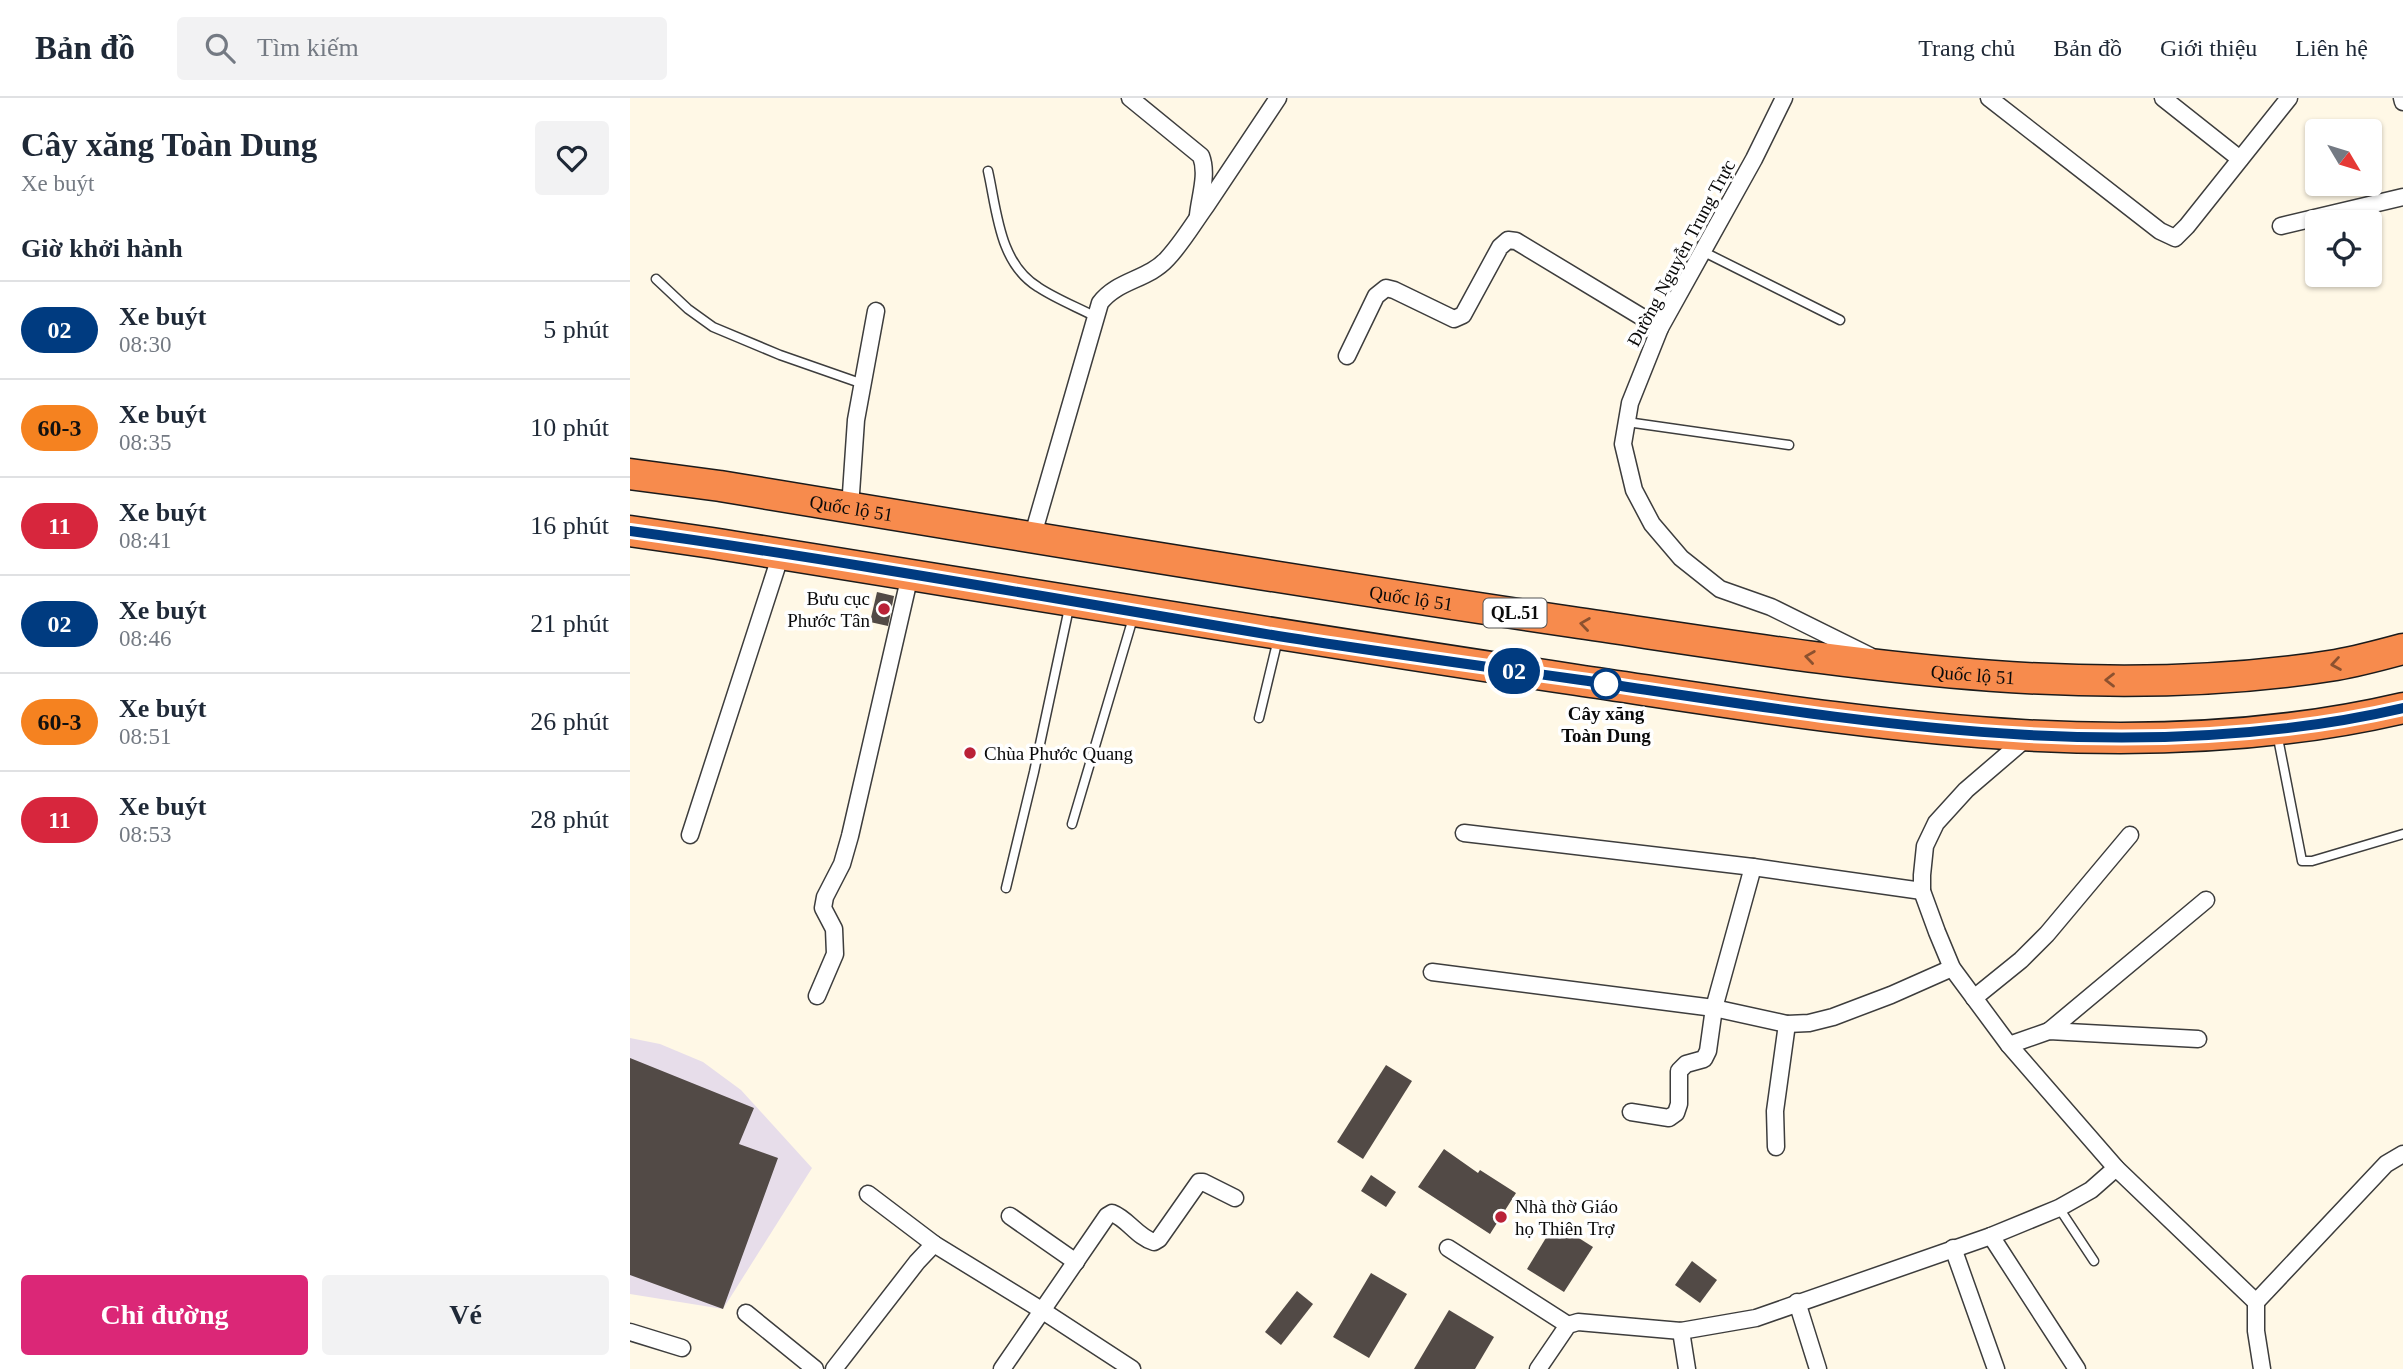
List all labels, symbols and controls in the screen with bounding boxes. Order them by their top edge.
search box [177,17,667,80]
icon: search [201,29,239,67]
text: Bản đồ [35,30,135,66]
text: Tìm kiếm [257,33,359,62]
text: Trang chủ [1918,35,2015,61]
text: Bản đồ [2053,35,2122,61]
text: Giới thiệu [2160,35,2257,61]
text: Liên hệ [2295,35,2368,61]
north arrow [2305,119,2382,196]
map controls [2305,119,2382,287]
button: heart [535,121,609,195]
text: Cây xăng Toàn Dung [21,127,317,163]
street label: Đường Nguyễn Trung Trực [1623,156,1739,350]
text: Xe buýt [21,171,94,196]
button: locate [2305,210,2382,287]
text: Giờ khởi hành [21,234,183,263]
text: Xe buýt [119,302,206,331]
text: 5 phút [543,315,609,344]
text: 02 [48,317,72,343]
text: 08:30 [119,332,171,357]
text: Xe buýt [119,400,206,429]
text: 10 phút [530,413,609,442]
text: 60-3 [38,415,82,441]
text: 08:35 [119,430,171,455]
street label: Quốc lộ 51 [808,490,895,525]
text: Xe buýt [119,498,206,527]
text: 16 phút [530,511,609,540]
text: 11 [48,513,71,539]
text: 08:41 [119,528,171,553]
street label: Quốc lộ 51 [1368,581,1455,615]
place label: Bưu cục Phước Tân [787,588,870,631]
text: Xe buýt [119,596,206,625]
road number: QL.51 [1484,598,1547,628]
marker: Bưu cục Phước Tân [876,601,892,617]
text: 21 phút [530,609,609,638]
text: 02 [48,611,72,637]
one-way arrow [1579,616,1591,631]
text: 08:46 [119,626,171,651]
line badge: 02 [1482,648,1546,694]
one-way arrow [1804,649,1816,664]
one-way arrow [2330,656,2342,671]
text: 02 [1502,658,1526,684]
street label: Quốc lộ 51 [1930,660,2016,688]
marker: Cây xăng Toàn Dung [1591,669,1621,699]
one-way arrow [2104,672,2115,688]
text: Xe buýt [119,694,206,723]
place label: Cây xăng Toàn Dung [1561,703,1651,746]
text: 26 phút [530,707,609,736]
text: 60-3 [38,709,82,735]
text: 08:51 [119,724,171,749]
place label: Chùa Phước Quang [984,743,1134,764]
marker: Chùa Phước Quang [962,745,978,761]
text: Xe buýt [119,792,206,821]
text: 28 phút [530,805,609,834]
text: 11 [48,807,71,833]
text: 08:53 [119,822,171,847]
place label: Nhà thờ Giáo họ Thiên Trợ [1515,1196,1618,1239]
marker: Nhà thờ Giáo họ Thiên Trợ [1493,1209,1509,1225]
button: Chỉ đường [21,1275,308,1355]
button: Vé [322,1275,609,1355]

